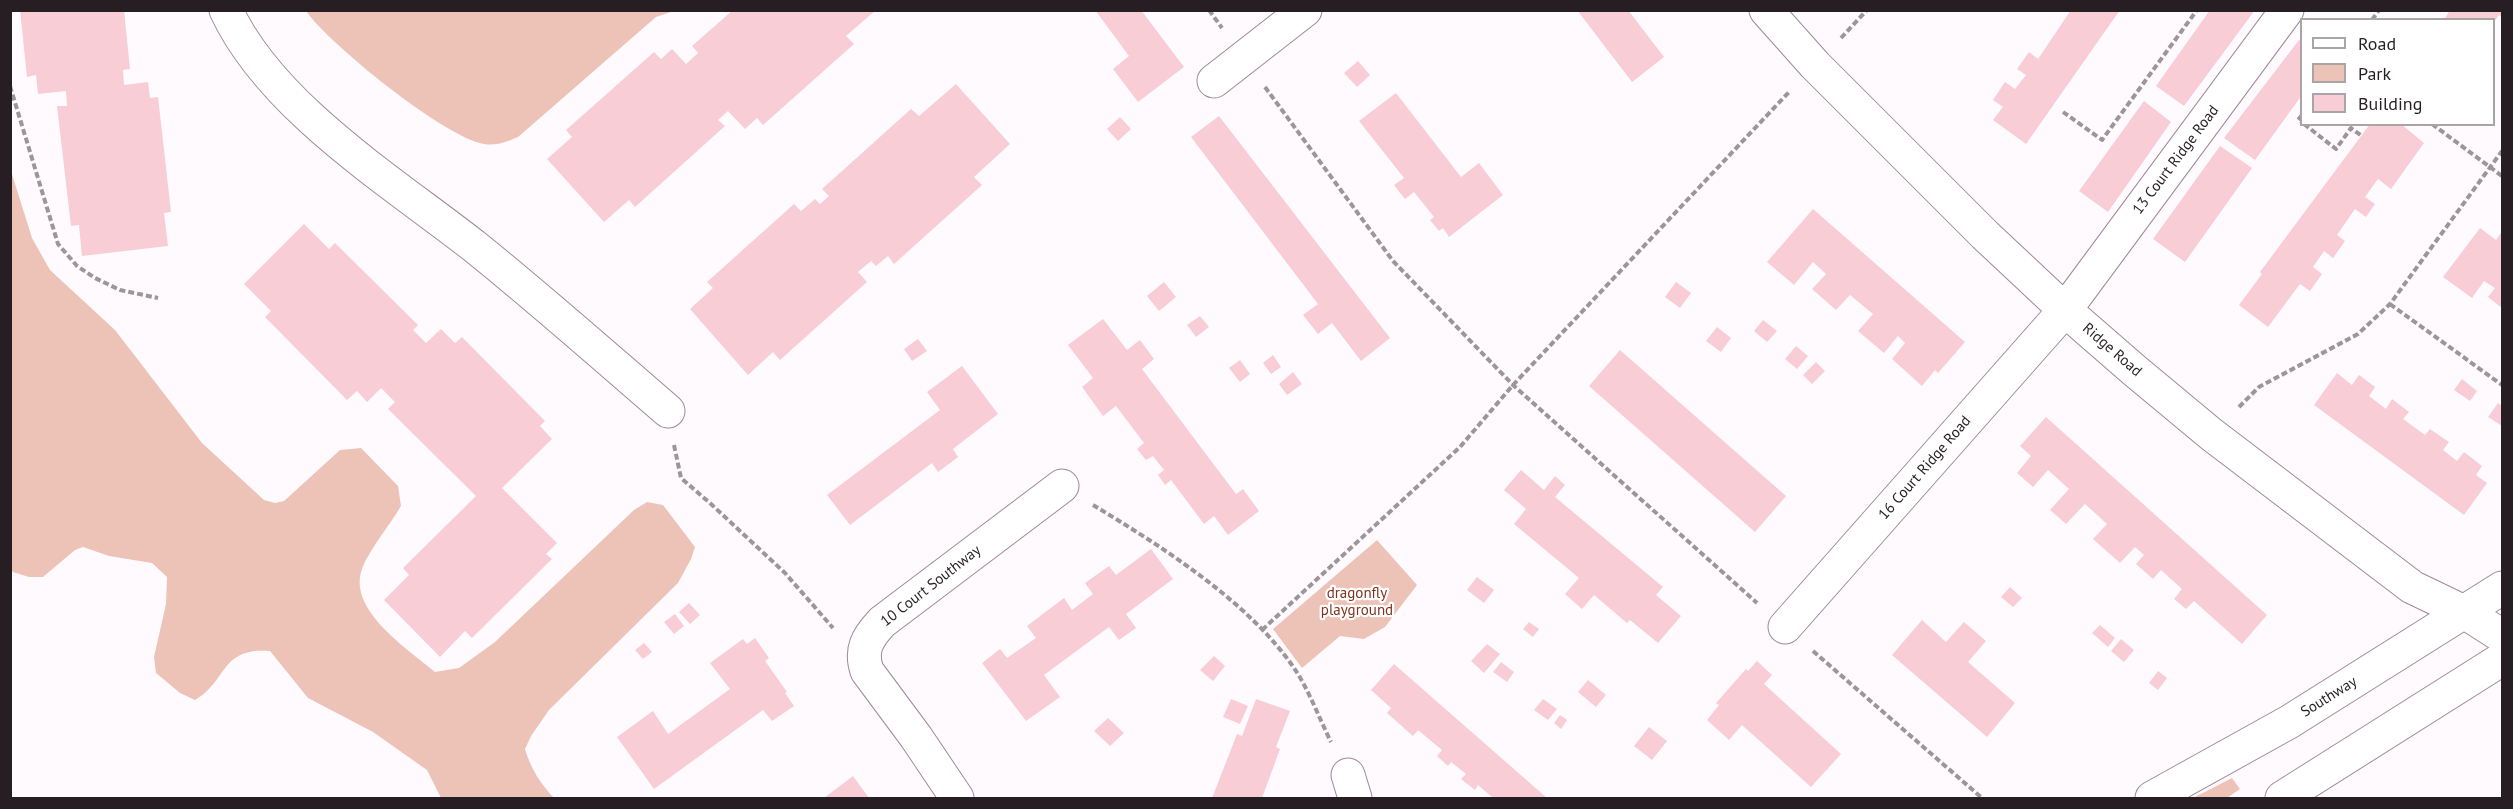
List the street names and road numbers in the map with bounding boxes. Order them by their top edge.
street label: 13 Court Ridge Road [2129,102,2223,218]
street label: Ridge Road [2079,319,2145,381]
street label: 16 Court Ridge Road [1875,412,1975,524]
street label: 10 Court Southway [877,541,985,631]
street label: Southway [2298,673,2360,721]

